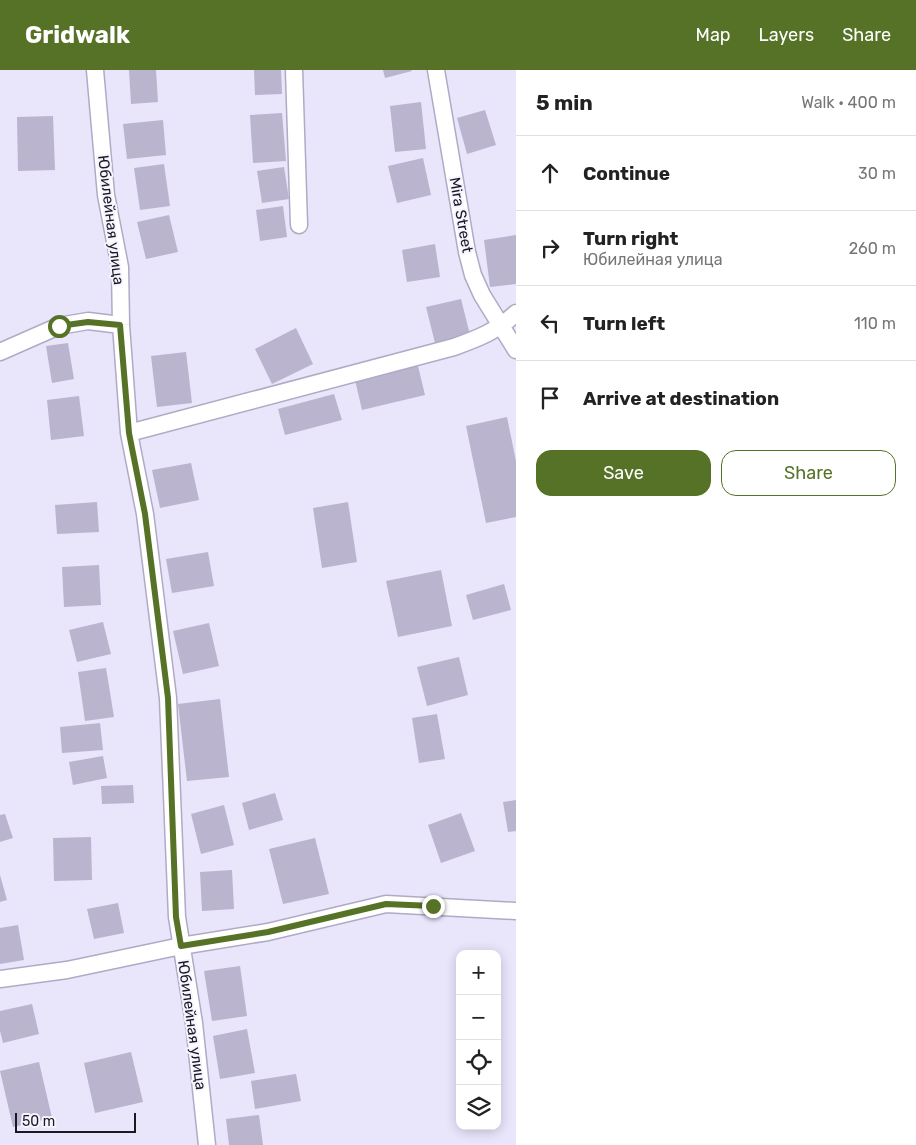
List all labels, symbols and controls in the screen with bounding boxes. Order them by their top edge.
text: Gridwalk [25,21,130,49]
text: Map [696,24,731,46]
text: Layers [759,24,814,46]
text: Share [842,24,891,46]
text: 5 min [536,90,593,115]
text: Walk · 400 m [801,93,896,112]
street label: Юбилейная улица [94,154,128,286]
icon: ahead [536,159,564,187]
text: Continue [583,162,670,185]
text: 30 m [858,164,896,183]
street label: Mira Street [445,176,477,254]
text: Turn right [583,227,678,250]
icon: right [536,234,564,262]
text: 260 m [849,239,896,258]
text: Юбилейная улица [583,250,722,269]
icon: left [536,309,564,337]
text: Turn left [583,312,665,335]
text: 110 m [854,314,896,333]
route start [48,315,71,338]
icon: arrive [536,384,564,412]
text: Arrive at destination [583,387,779,410]
button: Save [536,450,711,496]
button: Share [721,450,896,496]
route end [422,895,445,918]
map controls [456,950,501,1130]
button: + [456,950,501,995]
street label: Юбилейная улица [174,959,210,1091]
button: − [456,995,501,1040]
button: locate [456,1040,501,1085]
button: layers [456,1085,501,1130]
scale bar [15,1110,136,1133]
text: 50 m [22,1113,55,1130]

